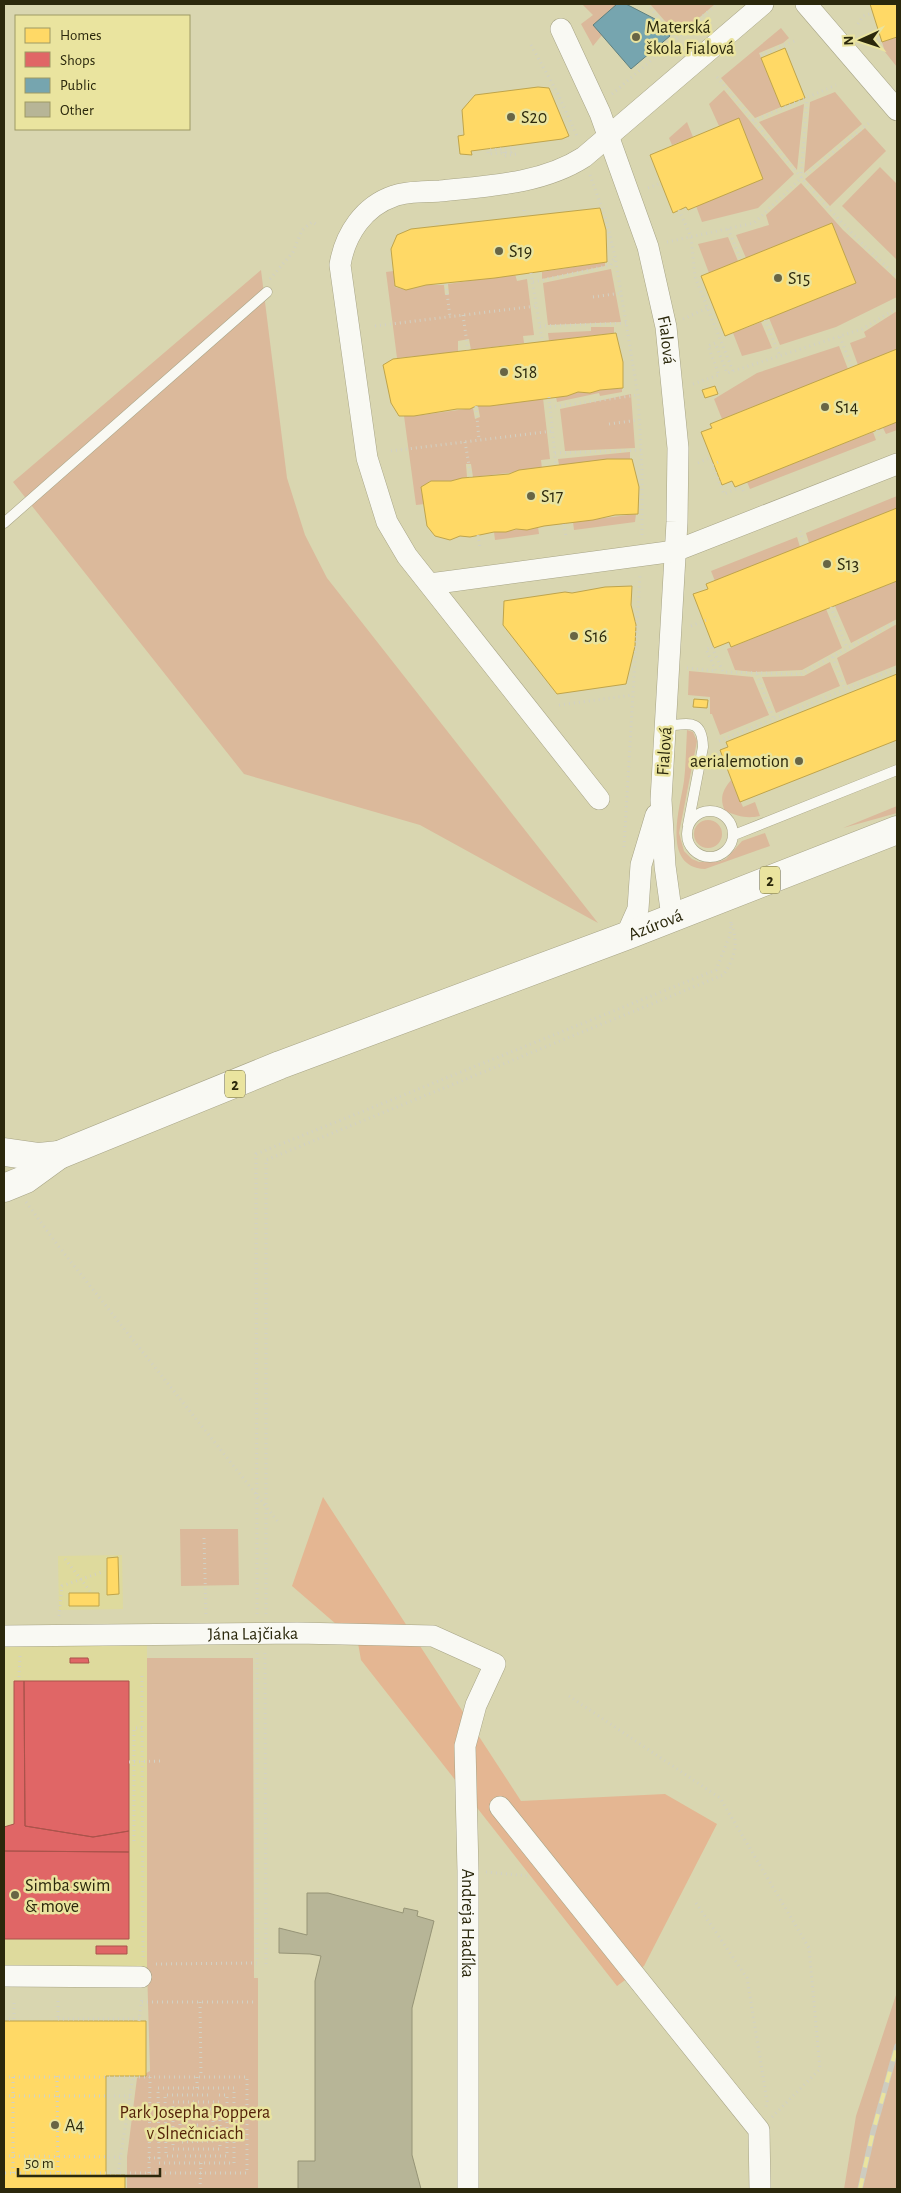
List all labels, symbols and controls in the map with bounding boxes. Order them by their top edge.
legend [15,15,190,130]
north arrow [836,15,886,65]
place label: Materská škola Fialová [646,19,734,58]
text: Homes [60,28,102,43]
marker: Materská škola Fialová [630,31,642,43]
text: N [842,35,856,46]
text: Shops [60,53,95,68]
text: Public [60,78,96,93]
text: Other [60,103,94,118]
place label: S20 [521,109,547,127]
marker: S20 [505,111,517,123]
place label: S19 [509,243,532,261]
marker: S19 [493,245,505,257]
place label: S15 [788,270,810,288]
marker: S15 [772,272,784,284]
street label: Fialová [654,314,678,365]
place label: S18 [514,364,537,382]
marker: S18 [498,366,510,378]
place label: S14 [835,399,859,417]
marker: S14 [819,401,831,413]
place label: S17 [541,488,563,506]
marker: S17 [525,490,537,502]
place label: S13 [837,556,859,574]
marker: S13 [821,558,833,570]
place label: S16 [584,628,607,646]
marker: S16 [568,630,580,642]
street label: Fialová [654,726,676,776]
place label: aerialemotion [690,753,789,771]
marker: aerialemotion [793,755,805,767]
road number: 2 [760,866,780,894]
street label: Azúrová [626,907,685,944]
road number: 2 [225,1070,245,1098]
street label: Jána Lajčiaka [208,1625,298,1644]
street label: Andreja Hadíka [458,1869,476,1978]
place label: Simba swim & move [25,1877,110,1916]
marker: Simba swim & move [9,1889,21,1901]
park label: Park Josepha Poppera v Slnečniciach [120,2104,270,2143]
place label: A4 [65,2117,84,2135]
marker: A4 [49,2119,61,2131]
scale bar [18,2146,160,2178]
text: 50 m [25,2156,54,2171]

